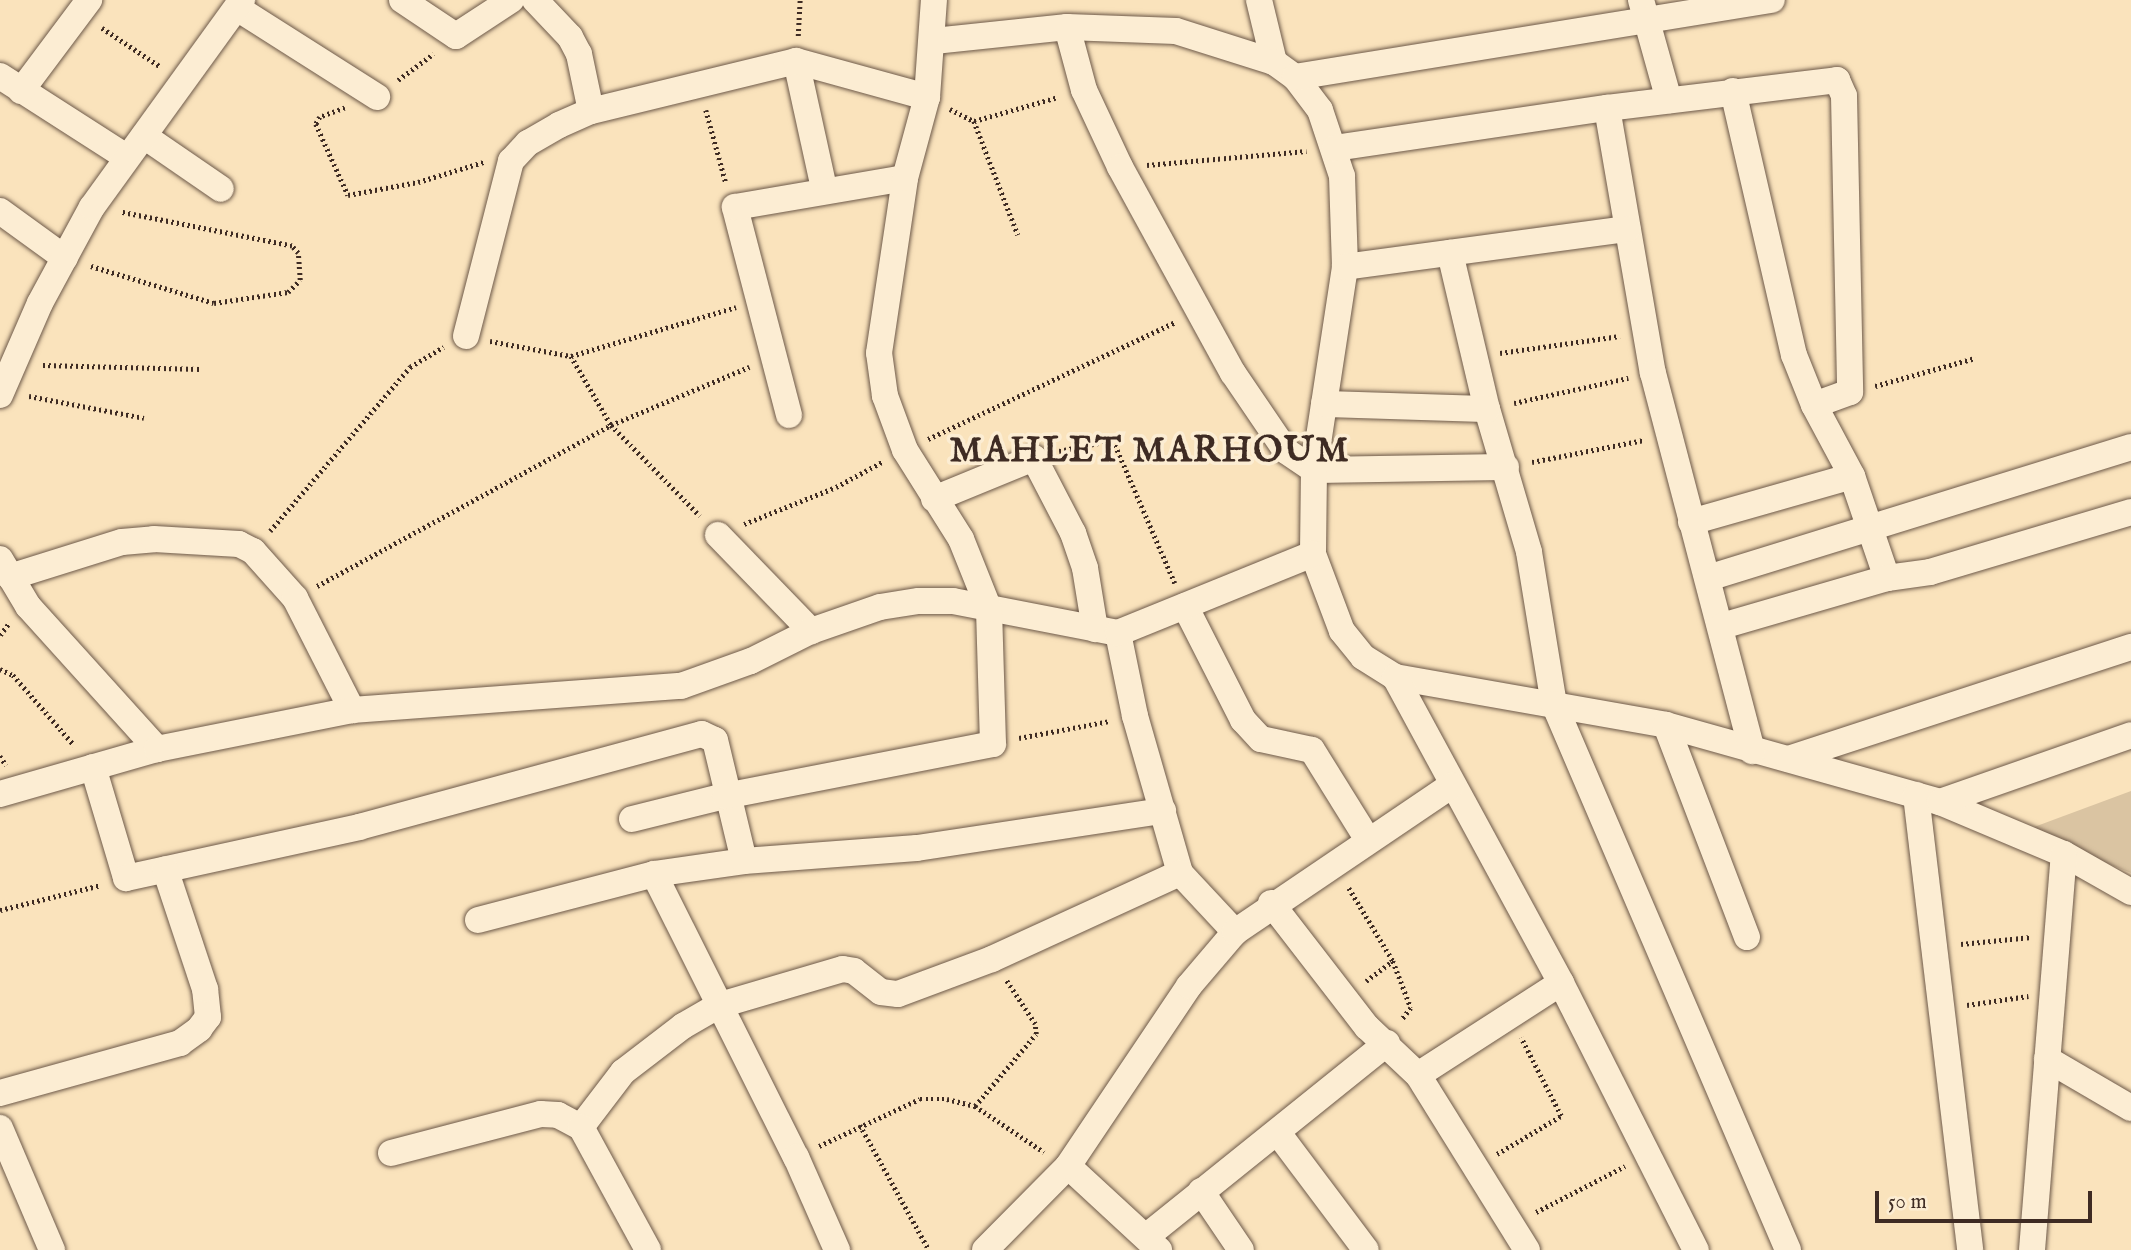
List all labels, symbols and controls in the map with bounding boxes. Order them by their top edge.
district label: MAHLET MARHOUM [951,431,1349,473]
scale bar [1879,1176,2096,1220]
text: 50 m [1888,1189,1927,1216]

